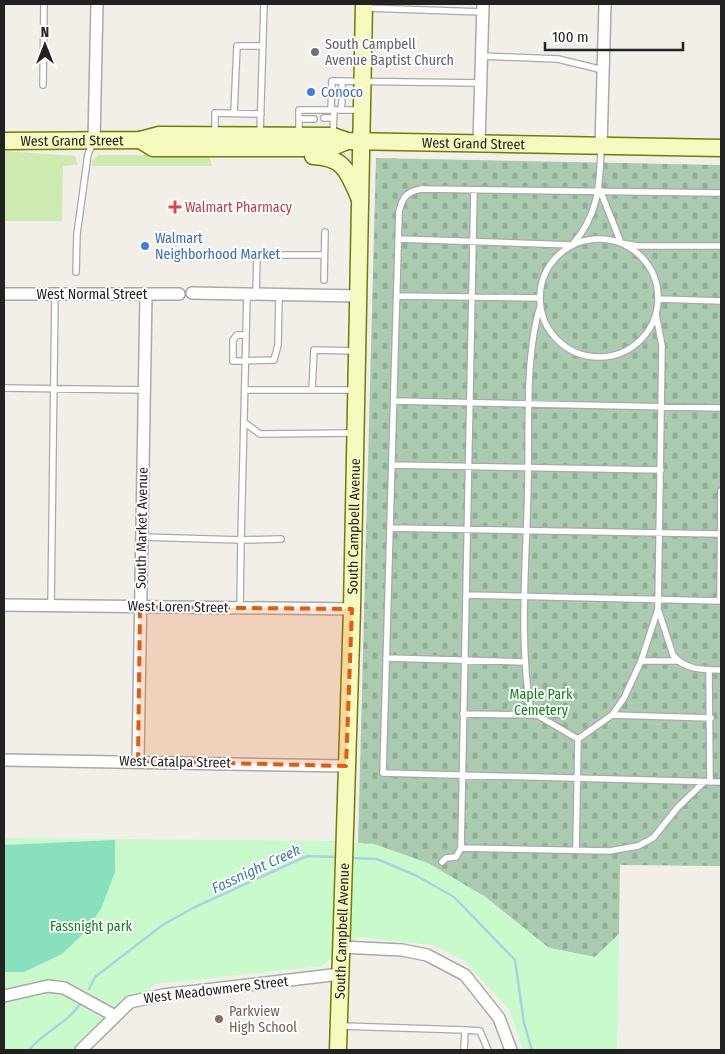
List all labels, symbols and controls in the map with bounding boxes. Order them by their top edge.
north arrow [20,20,70,70]
scale bar [545,20,682,52]
text: N [41,24,49,41]
text: 100 m [552,28,589,46]
place label: South Campbell Avenue Baptist Church [325,36,454,69]
marker: South Campbell Avenue Baptist Church [309,46,321,58]
place label: Conoco [321,84,363,101]
marker: Conoco [305,86,317,98]
street label: West Grand Street [20,132,124,149]
street label: West Grand Street [422,134,526,153]
place label: Walmart Pharmacy [185,199,293,216]
marker: Walmart Pharmacy [169,201,181,213]
place label: Walmart Neighborhood Market [155,230,281,263]
marker: Walmart Neighborhood Market [139,240,151,252]
street label: West Normal Street [37,286,148,303]
street label: South Campbell Avenue [344,458,363,595]
street label: South Market Avenue [132,467,152,589]
street label: West Loren Street [127,598,229,616]
park label: Maple Park Cemetery [510,686,573,719]
street label: West Catalpa Street [119,753,231,771]
water label: Fassnight Creek [209,840,304,897]
street label: South Campbell Avenue [331,863,352,999]
park label: Fassnight park [50,918,133,935]
street label: West Meadowmere Street [143,973,290,1007]
place label: Parkview High School [229,1003,297,1036]
marker: Parkview High School [213,1013,225,1025]

